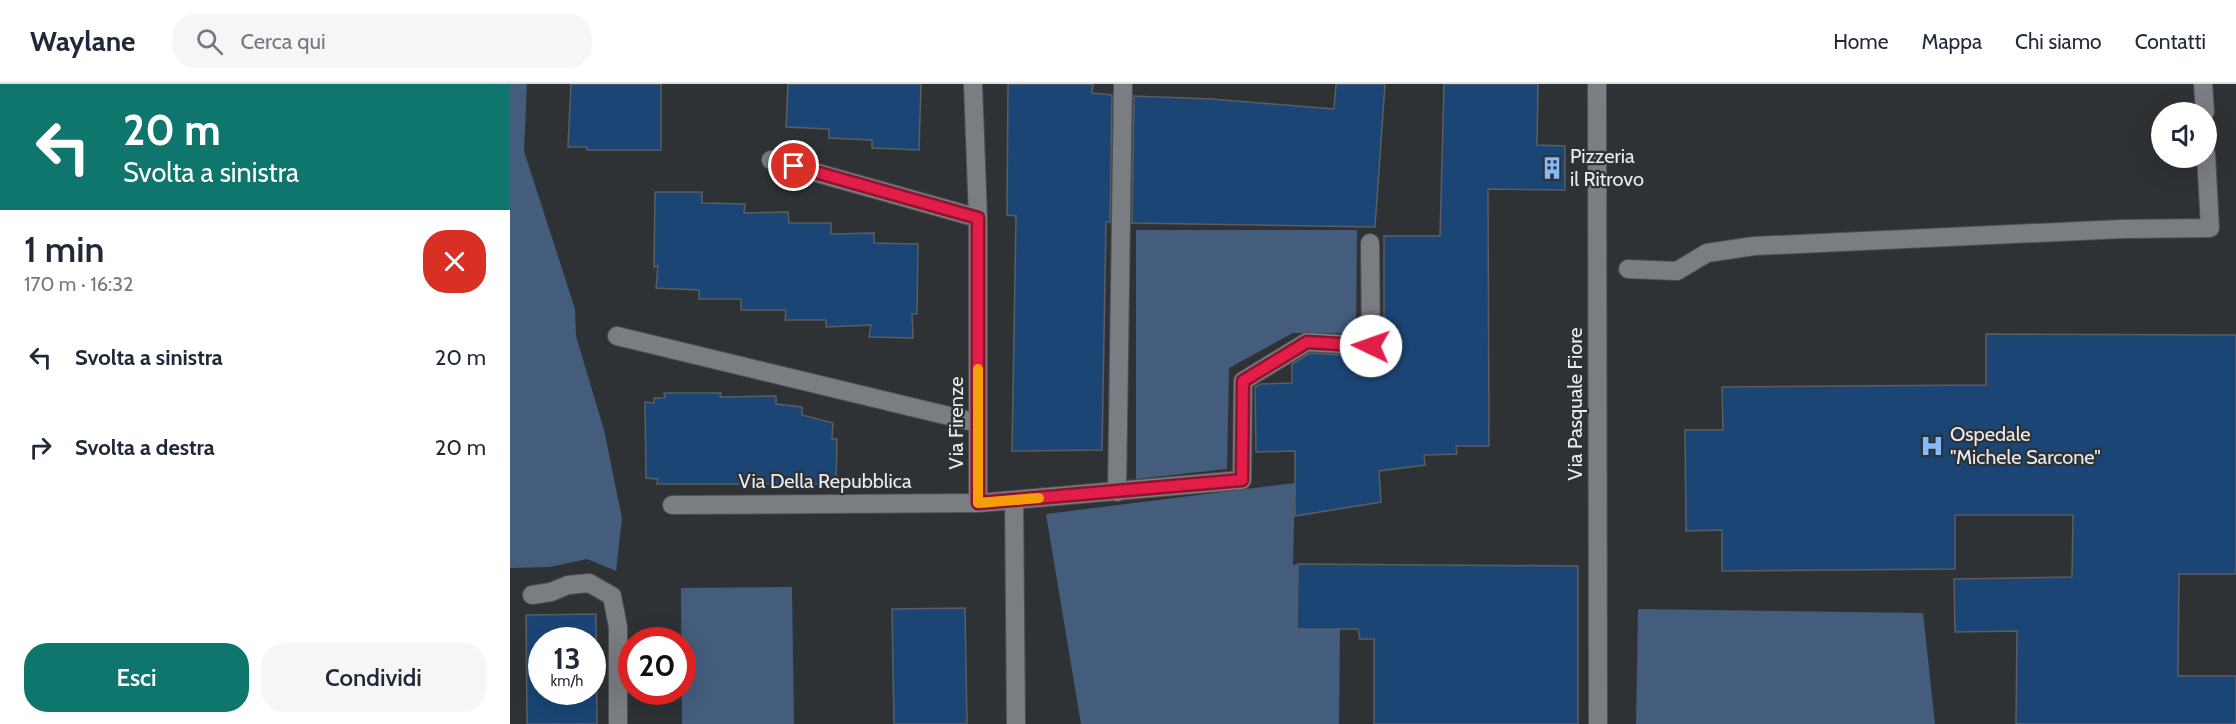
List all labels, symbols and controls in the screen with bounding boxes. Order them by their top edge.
search box [172,14,592,68]
text: Waylane [30,24,136,58]
icon: search [193,25,226,58]
text: Cerca qui [241,28,326,55]
text: Home [1833,29,1888,54]
text: Mappa [1921,29,1982,54]
text: Chi siamo [2015,29,2102,54]
text: Contatti [2135,29,2206,54]
map controls [2151,102,2217,168]
button: sound [2151,102,2217,168]
text: 20 m [123,104,221,156]
icon: left [24,108,102,186]
pin [768,140,819,191]
place label: Pizzeria il Ritrovo [1570,144,1644,191]
icon: arrive [777,149,810,182]
building icon: Pizzeria il Ritrovo [1539,155,1565,181]
text: Svolta a sinistra [123,156,299,189]
text: 1 min [24,227,104,271]
button: close [423,230,486,293]
text: 170 m · 16:32 [24,272,134,296]
position arrow [1339,314,1403,378]
street label: Via Pasquale Fiore [1563,328,1587,480]
icon: left [24,341,57,374]
text: Svolta a sinistra [75,344,223,371]
text: 20 m [435,344,486,371]
street label: Via Firenze [944,377,968,469]
place label: Ospedale "Michele Sarcone" [1950,422,2101,469]
icon: right [24,431,57,464]
hospital icon: Ospedale "Michele Sarcone" [1919,433,1945,459]
text: Svolta a destra [75,434,215,461]
text: 20 m [435,434,486,461]
street label: Via Della Repubblica [739,469,912,493]
speed limit sign: 20 [618,627,696,705]
text: 13 [553,640,581,677]
button: Esci [24,643,249,712]
button: Condividi [261,643,486,712]
text: km/h [551,672,583,690]

